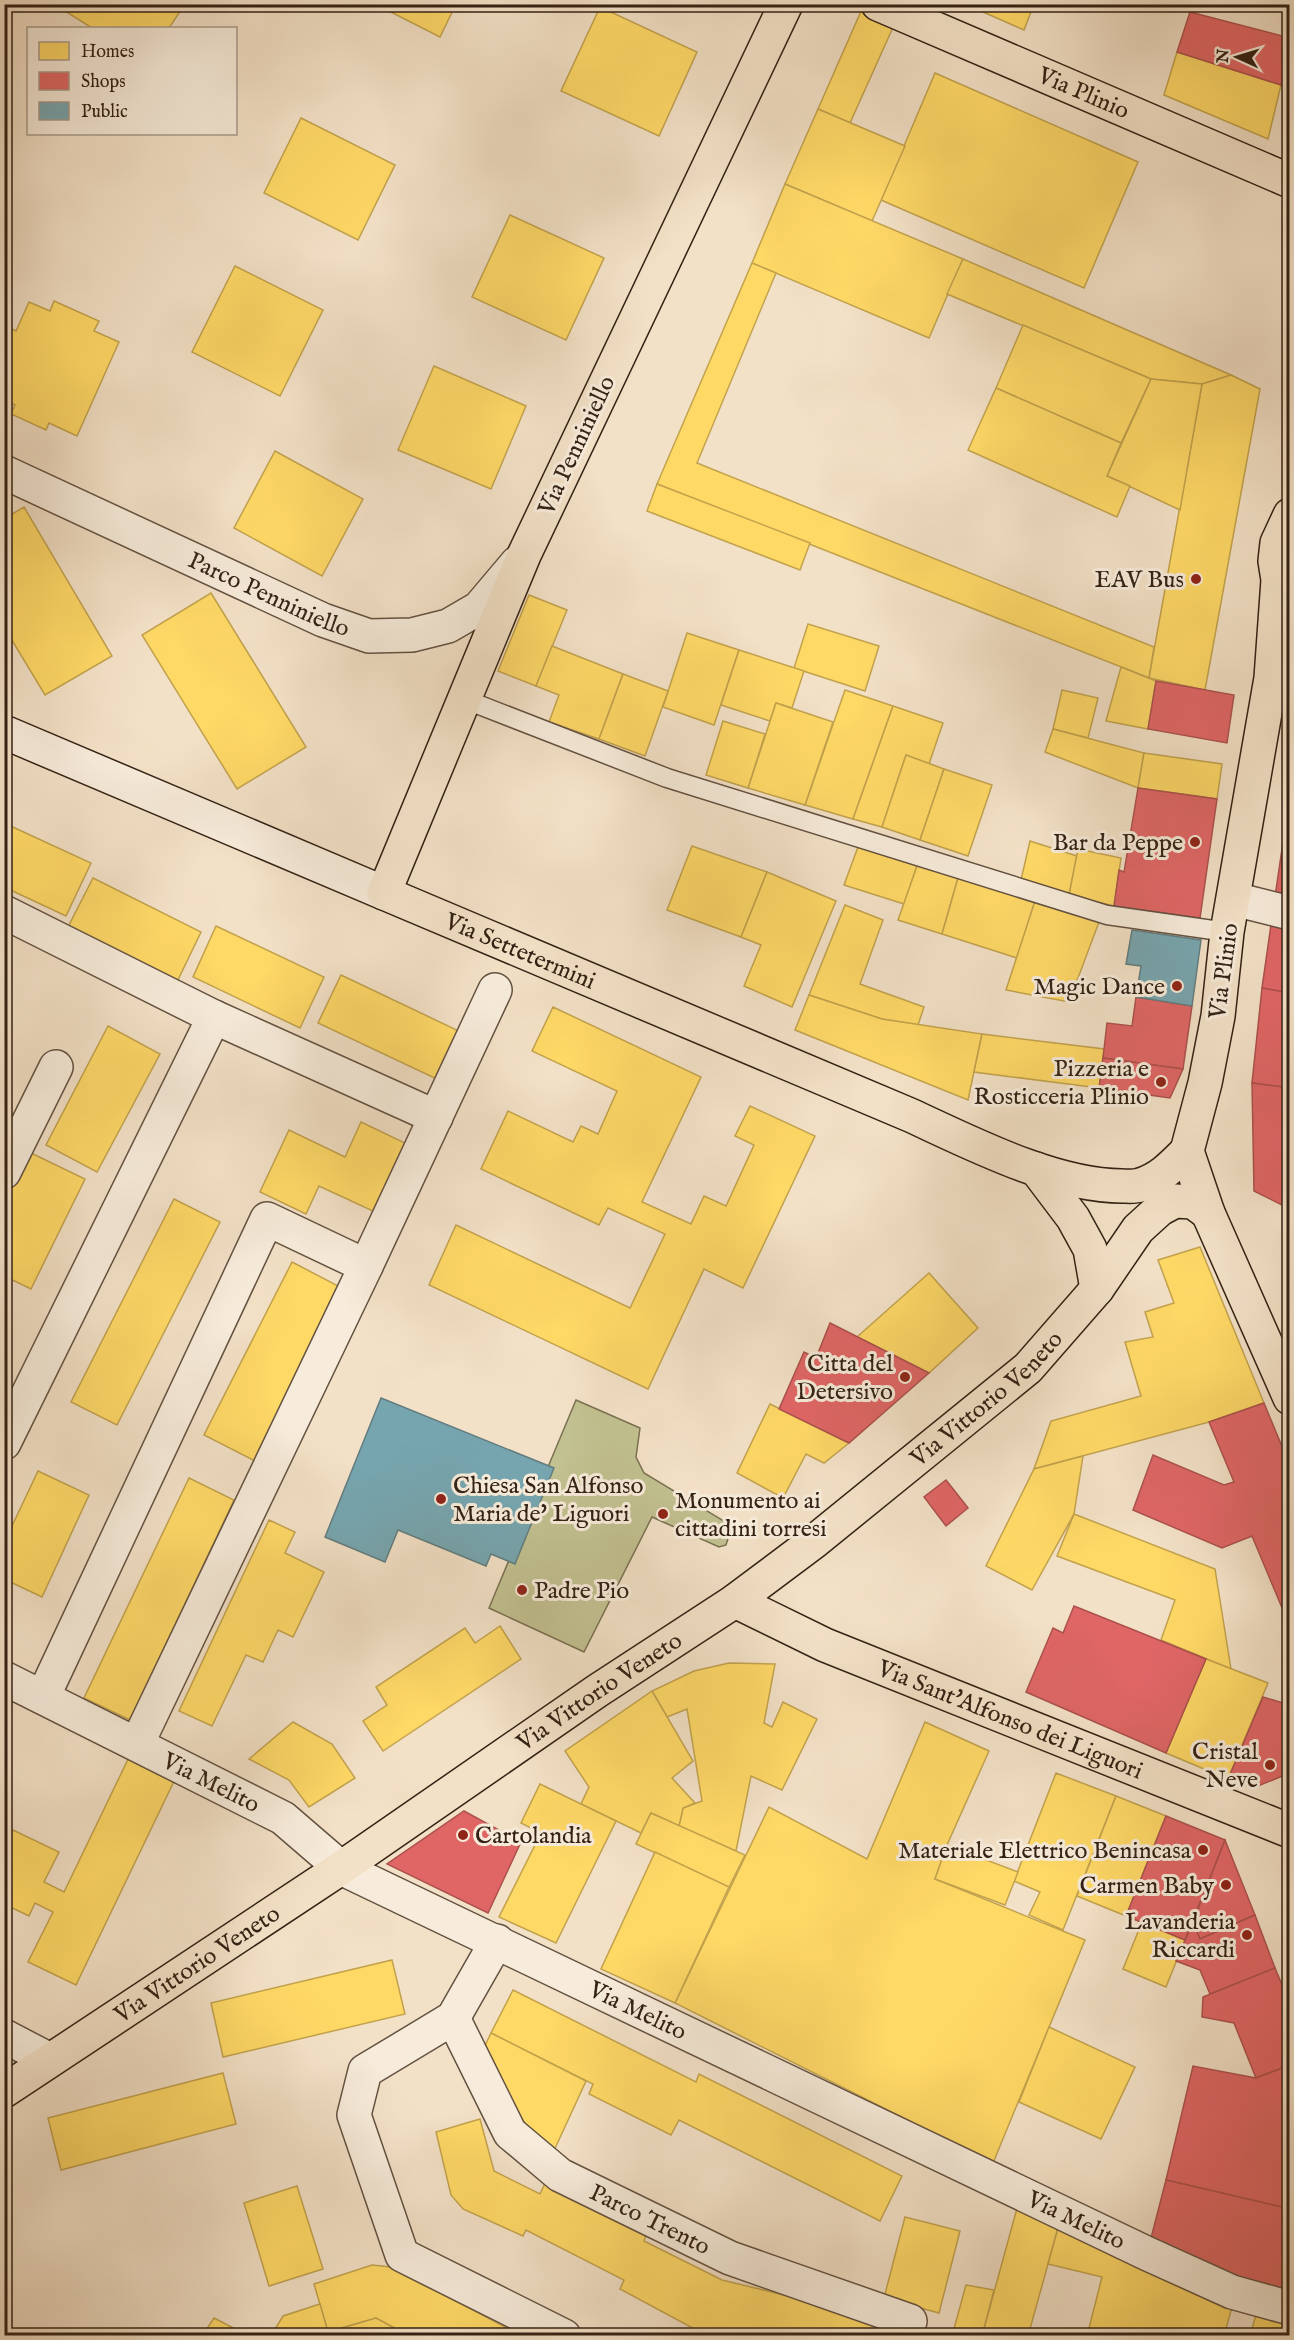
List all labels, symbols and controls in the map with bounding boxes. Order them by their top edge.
legend [27,27,237,135]
north arrow [1207,27,1267,87]
text: Homes [81,41,134,64]
text: N [1214,48,1235,65]
street label: Via Plinio [1032,60,1134,127]
text: Shops [81,71,126,94]
text: Public [81,101,128,124]
street label: Via Penniniello [531,371,623,521]
street label: Parco Penniniello [183,546,354,645]
place label: EAV Bus [1095,565,1184,596]
marker: EAV Bus [1189,572,1203,586]
place label: Bar da Peppe [1053,828,1183,859]
marker: Bar da Peppe [1188,835,1202,849]
street label: Via Settetermini [439,906,600,997]
street label: Via Plinio [1202,921,1247,1022]
place label: Magic Dance [1033,972,1165,1003]
marker: Magic Dance [1170,979,1184,993]
place label: Pizzeria e Rosticceria Plinio [974,1054,1149,1113]
marker: Pizzeria e Rosticceria Plinio [1154,1075,1168,1089]
street label: Via Vittorio Veneto [904,1325,1070,1475]
place label: Citta del Detersivo [797,1349,893,1408]
marker: Citta del Detersivo [898,1370,912,1384]
place label: Chiesa San Alfonso Maria de' Liguori [453,1471,643,1530]
place label: Monumento ai cittadini torresi [675,1486,827,1545]
marker: Chiesa San Alfonso Maria de' Liguori [434,1492,448,1506]
marker: Monumento ai cittadini torresi [656,1507,670,1521]
place label: Padre Pio [534,1576,629,1607]
marker: Padre Pio [515,1583,529,1597]
street label: Via Vittorio Veneto [510,1626,688,1759]
street label: Via Sant'Alfonso dei Liguori [872,1653,1147,1788]
place label: Cristal Neve [1192,1737,1258,1796]
street label: Via Melito [156,1746,265,1821]
marker: Cristal Neve [1263,1758,1277,1772]
place label: Cartolandia [475,1821,592,1852]
marker: Cartolandia [456,1828,470,1842]
place label: Materiale Elettrico Benincasa [898,1836,1192,1867]
marker: Materiale Elettrico Benincasa [1196,1843,1210,1857]
place label: Carmen Baby [1080,1871,1214,1902]
marker: Carmen Baby [1219,1878,1233,1892]
street label: Via Vittorio Veneto [108,1899,286,2031]
place label: Lavanderia Riccardi [1125,1907,1236,1966]
marker: Lavanderia Riccardi [1240,1928,1254,1942]
street label: Via Melito [582,1974,692,2048]
street label: Parco Trento [584,2178,715,2263]
street label: Via Melito [1021,2184,1130,2258]

